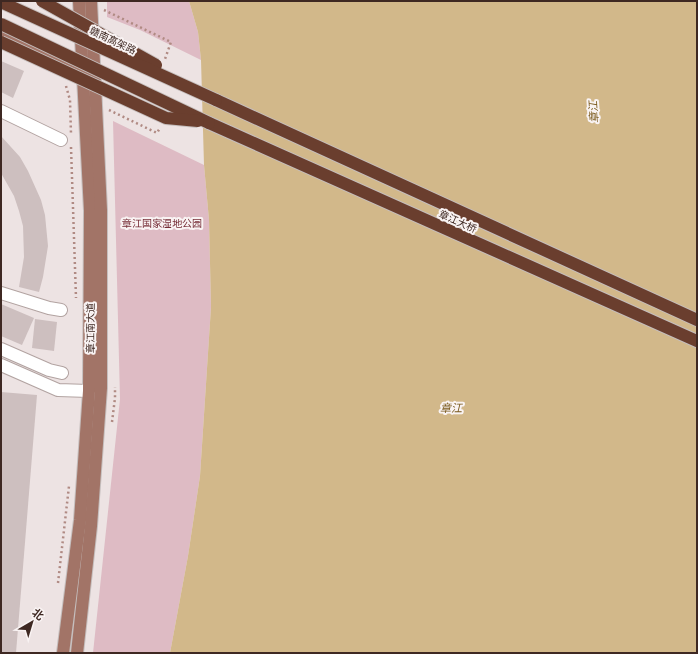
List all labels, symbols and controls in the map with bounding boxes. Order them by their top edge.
street label: 赣南高架路 [87,23,139,57]
water label: 章江 [585,100,601,123]
street label: 章江大桥 [437,206,479,236]
park label: 章江国家湿地公园 [122,216,202,230]
street label: 章江南大道 [83,303,97,353]
water label: 章江 [440,400,463,415]
north arrow [12,602,52,642]
text: 北 [30,604,47,623]

